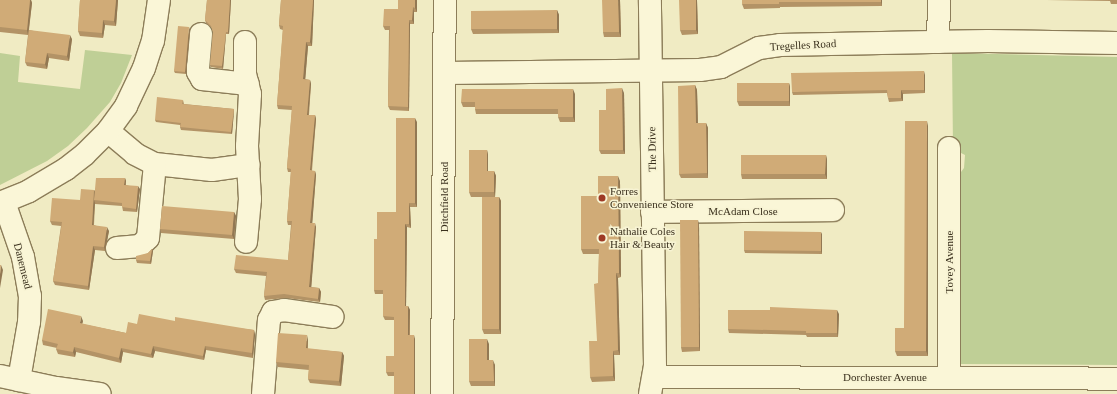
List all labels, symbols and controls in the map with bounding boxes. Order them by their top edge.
street label: Tregelles Road [769,37,837,53]
street label: The Drive [645,126,659,172]
street label: Ditchfield Road [437,162,451,232]
place label: Forres Convenience Store [610,185,693,211]
marker: Forres Convenience Store [597,193,607,203]
street label: McAdam Close [708,204,778,218]
place label: Nathalie Coles Hair & Beauty [610,225,675,251]
street label: Tovey Avenue [942,230,956,294]
marker: Nathalie Coles Hair & Beauty [597,233,607,243]
street label: Danemead [11,242,35,290]
street label: Dorchester Avenue [843,370,927,384]

